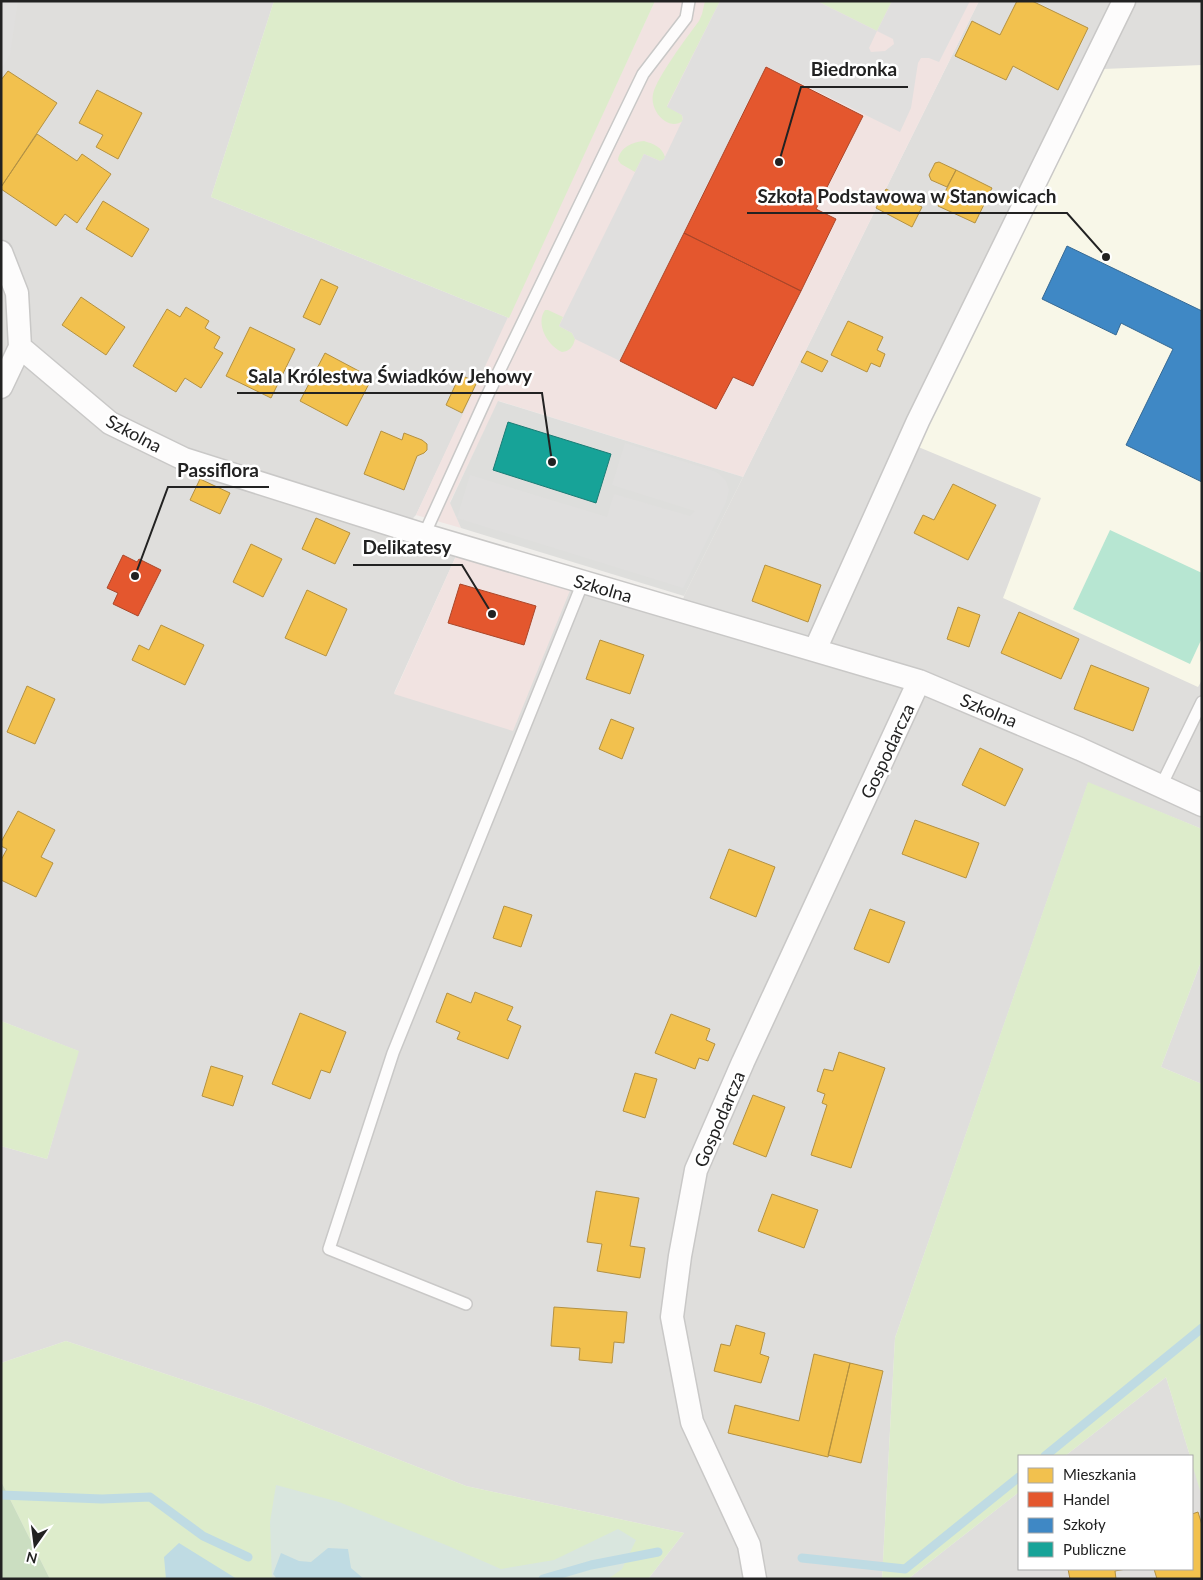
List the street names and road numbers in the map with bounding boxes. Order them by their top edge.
street label: Szkolna [102,409,166,457]
street label: Szkolna [571,569,635,607]
street label: Szkolna [957,688,1021,732]
street label: Gospodarcza [855,700,919,802]
street label: Gospodarcza [689,1068,749,1170]

